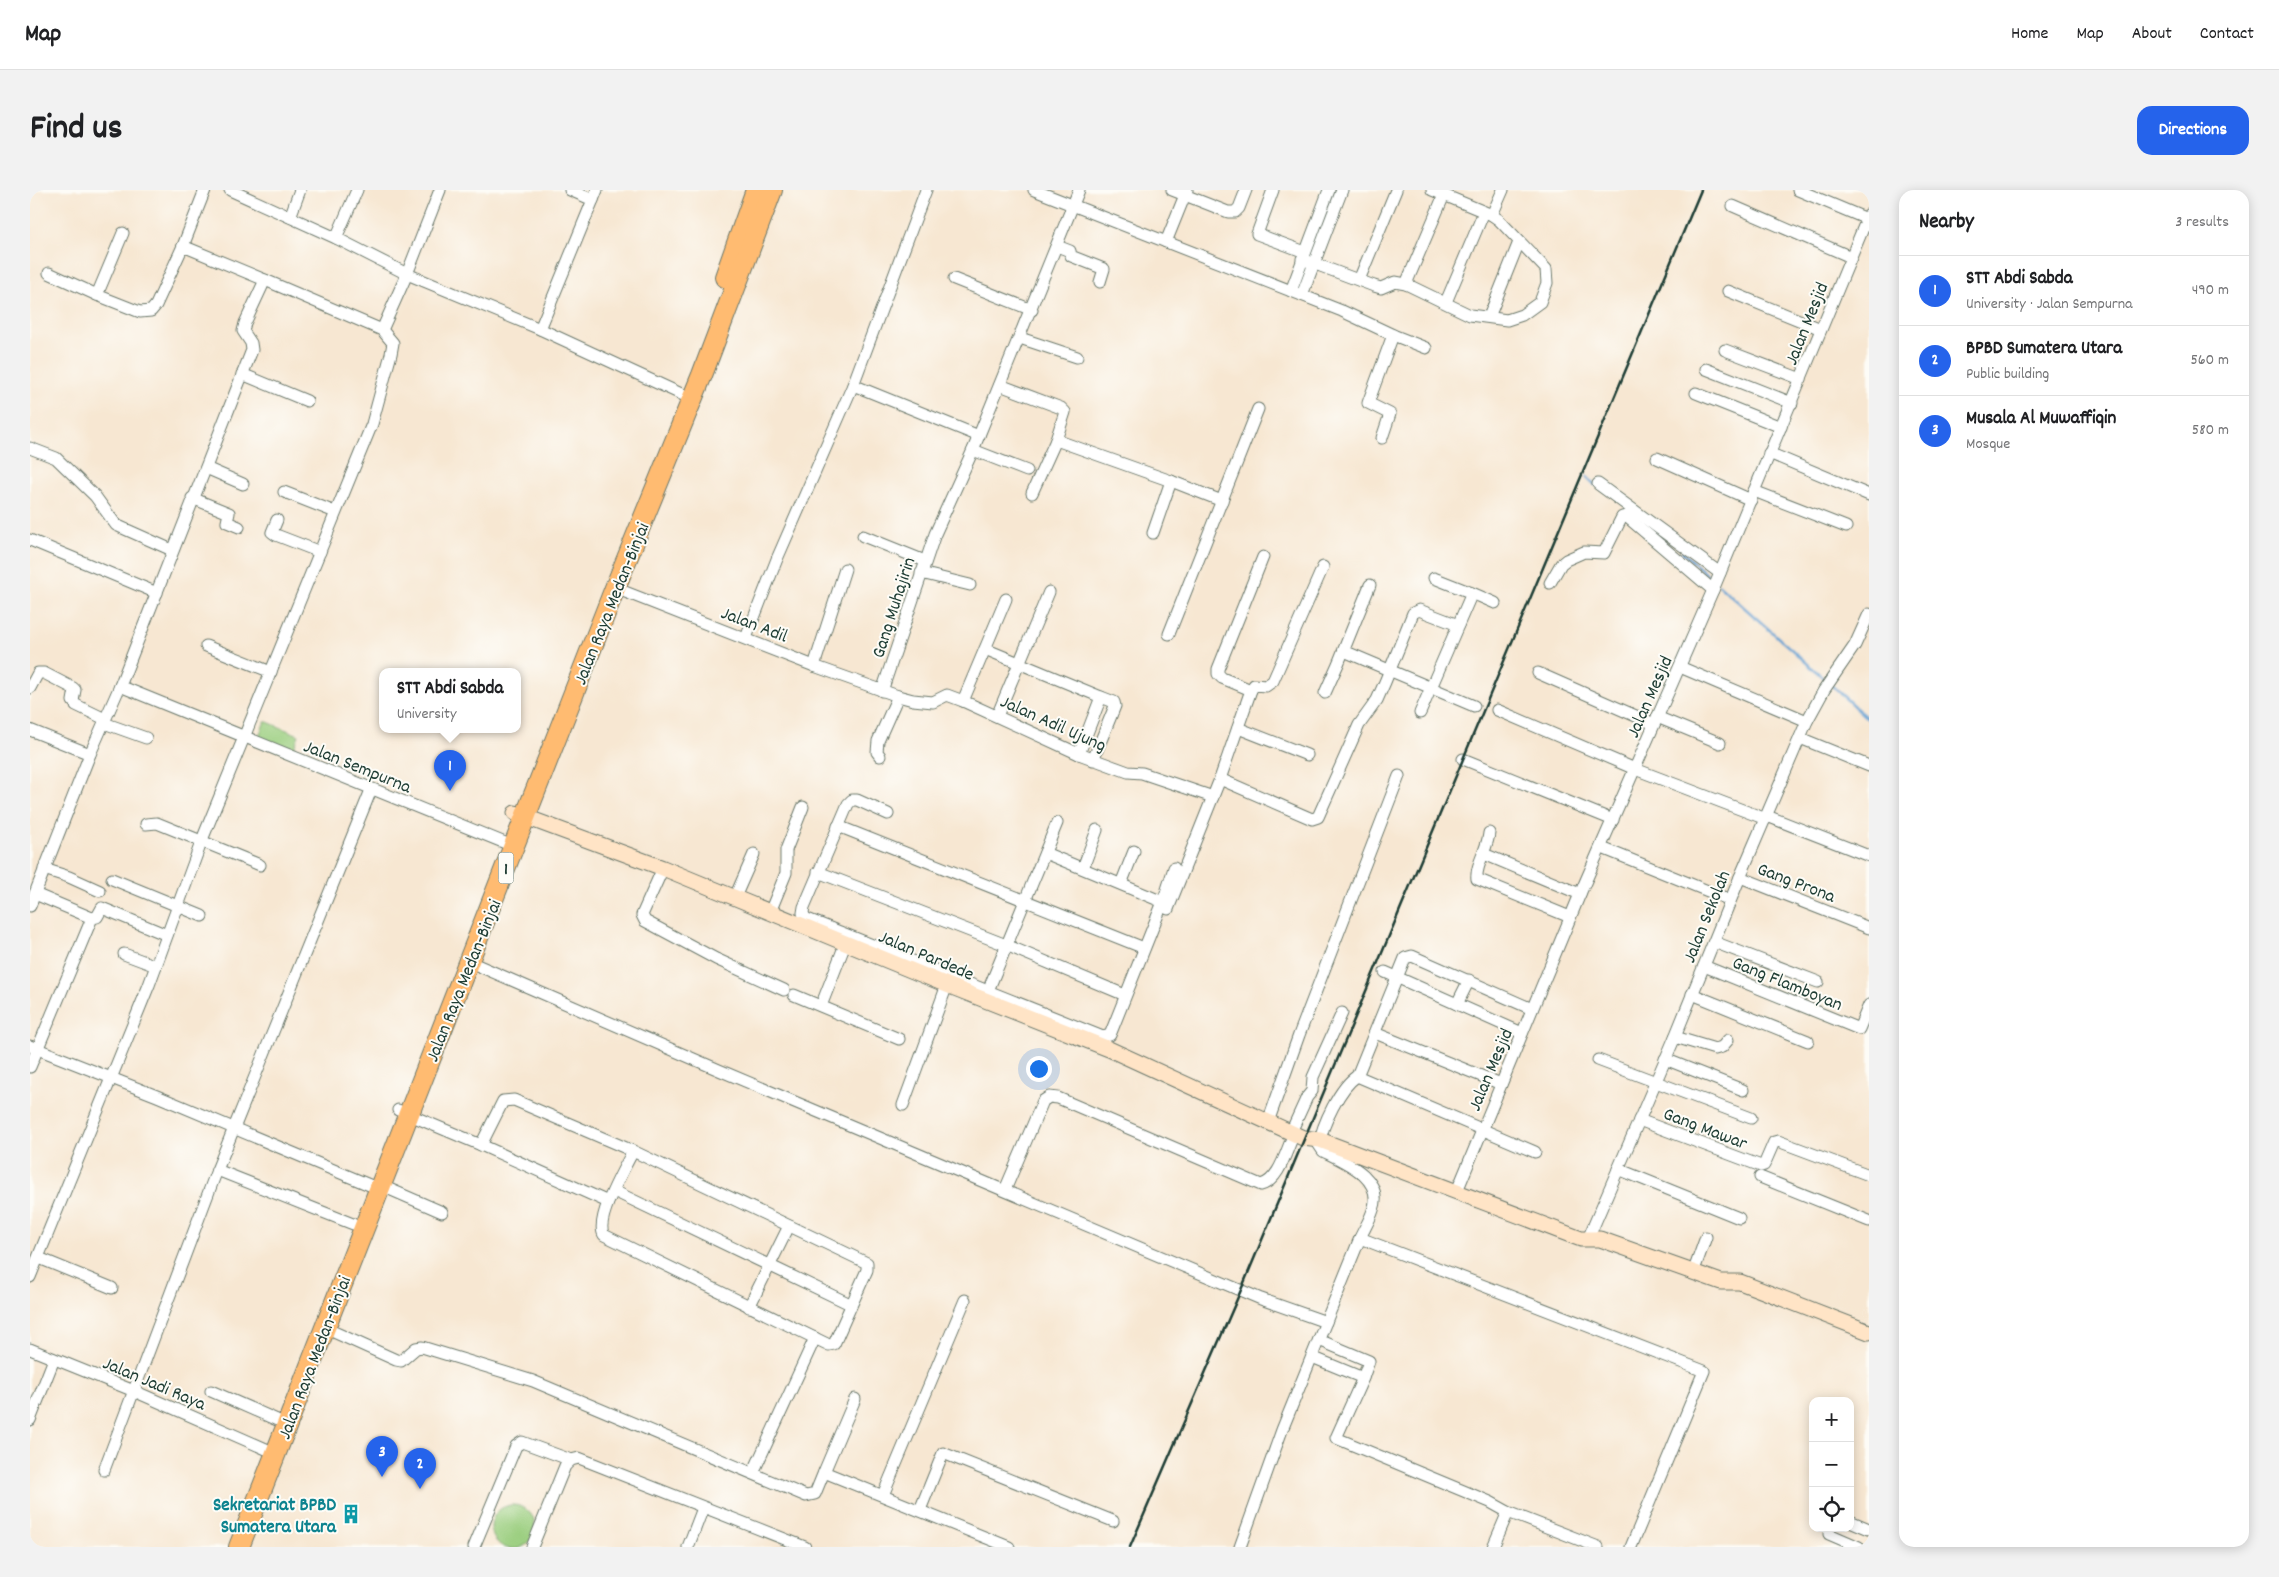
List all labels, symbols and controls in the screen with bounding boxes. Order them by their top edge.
text: Map [25,18,61,52]
text: Home [2011,22,2048,47]
text: Map [2076,22,2104,47]
text: About [2132,22,2172,47]
text: Contact [2200,22,2254,47]
text: Find us [30,105,122,155]
button: Directions [2137,106,2249,155]
text: Nearby [1919,208,1974,238]
text: 3 results [2175,211,2229,234]
text: STT Abdi Sabda [1966,266,2073,293]
street label: Jalan Mesjid [1779,279,1837,370]
text: 1 [1933,279,1937,302]
text: 490 m [2192,279,2229,302]
text: University · Jalan Sempurna [1966,293,2133,316]
text: BPBD Sumatera Utara [1966,336,2122,363]
text: 2 [1932,349,1939,372]
text: 560 m [2190,349,2229,372]
text: Public building [1966,363,2049,386]
text: Musala Al Muwaffiqin [1966,406,2116,433]
text: 3 [1931,419,1939,442]
text: 580 m [2192,419,2229,442]
text: Mosque [1966,433,2010,456]
street label: Jalan Raya Medan-Binjai [568,519,658,689]
street label: Gang Muhajirin [866,554,924,662]
street label: Jalan Adil [716,601,792,652]
street label: Jalan Mesjid [1621,652,1681,743]
popup [379,668,521,733]
text: STT Abdi Sabda [397,676,503,703]
street label: Jalan Adil Ujung [995,690,1110,761]
text: University [397,703,456,726]
street label: Jalan Sempurna [299,734,416,802]
pin: 1 [434,750,466,791]
road number: 1 [498,852,514,884]
street label: Gang Prona [1753,857,1840,912]
street label: Jalan Sekolah [1677,867,1739,968]
street label: Jalan Raya Medan-Binjai [420,896,510,1066]
street label: Jalan Pardede [874,925,978,989]
street label: Gang Flamboyan [1727,951,1846,1020]
street label: Jalan Mesjid [1463,1025,1522,1116]
your location [1026,1056,1052,1082]
street label: Gang Mawar [1659,1102,1751,1159]
street label: Jalan Raya Medan-Binjai [273,1272,360,1444]
street label: Jalan Jadi Raya [98,1351,210,1420]
map controls [1809,1397,1854,1532]
button: + [1809,1397,1854,1442]
pin: 3 [366,1436,398,1477]
button: − [1809,1442,1854,1487]
pin: 2 [404,1448,436,1489]
button: locate [1809,1487,1854,1532]
place label: Sekretariat BPBD Sumatera Utara [213,1493,337,1542]
building icon: Sekretariat BPBD Sumatera Utara [340,1503,362,1525]

